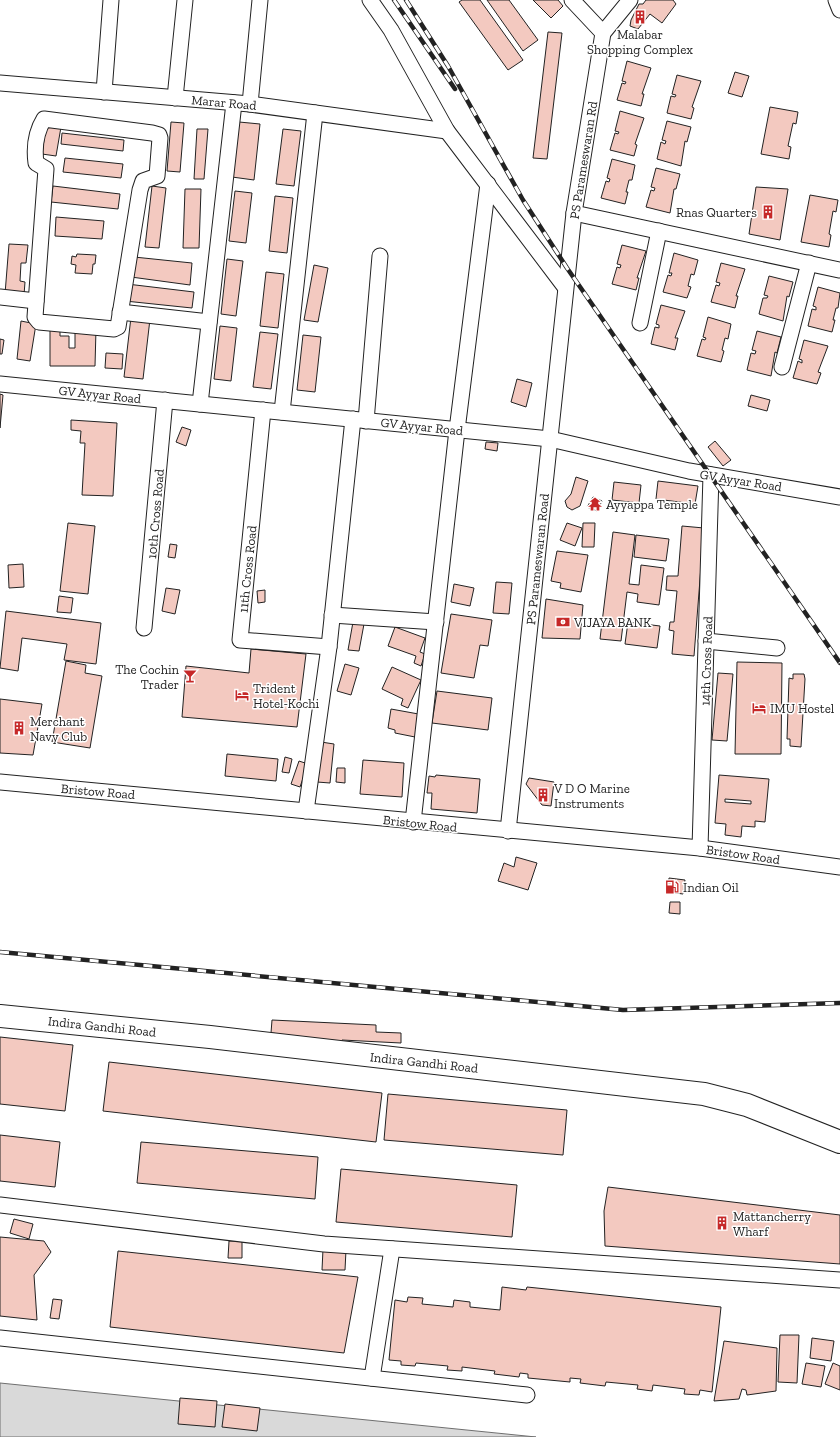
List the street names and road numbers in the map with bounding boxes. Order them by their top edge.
street label: Marar Road [191,92,257,113]
street label: PS Parameswaran Rd [567,100,600,220]
street label: GV Ayyar Road [58,383,142,406]
street label: GV Ayyar Road [380,415,464,438]
street label: GV Ayyar Road [699,467,783,494]
street label: 10th Cross Road [144,468,167,560]
street label: PS Parameswaran Road [523,493,552,626]
street label: 11th Cross Road [235,525,260,613]
street label: 14th Cross Road [697,616,716,706]
street label: Bristow Road [60,781,136,802]
street label: Bristow Road [382,812,458,835]
street label: Bristow Road [705,842,781,867]
street label: Indira Gandhi Road [47,1013,157,1040]
street label: Indira Gandhi Road [369,1049,479,1076]

